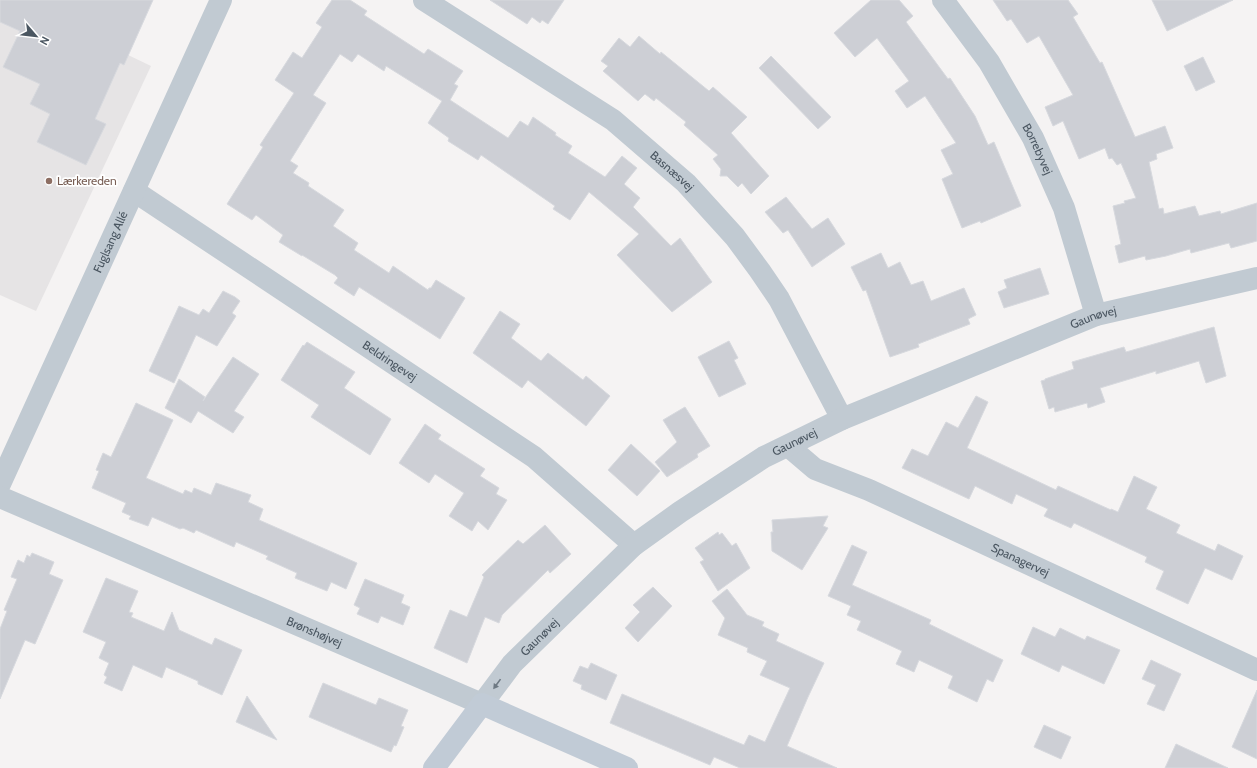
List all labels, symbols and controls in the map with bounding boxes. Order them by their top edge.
north arrow [16,16,56,56]
text: N [37,34,53,47]
street label: Borrebyvej [1019,121,1056,177]
street label: Basnæsvej [647,148,698,194]
place label: Lærkereden [57,173,117,188]
marker: Lærkereden [44,176,54,186]
street label: Fuglsang Allé [89,209,131,275]
street label: Gaunøvej [1068,303,1118,332]
street label: Beldringevej [360,337,420,384]
street label: Gaunøvej [770,424,819,459]
street label: Spanagervej [989,540,1052,580]
street label: Brønshøjvej [284,613,345,650]
street label: Gaunøvej [517,615,562,659]
one-way arrow [493,678,501,689]

